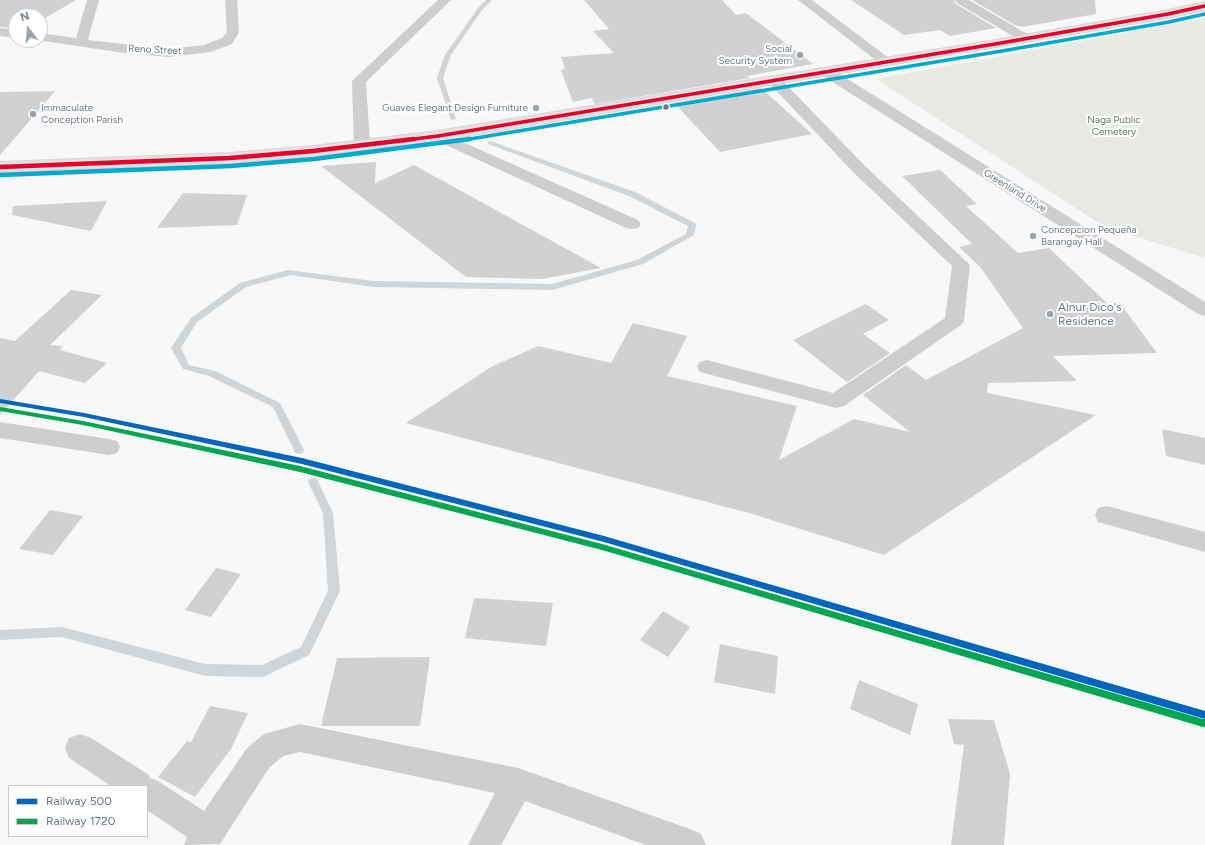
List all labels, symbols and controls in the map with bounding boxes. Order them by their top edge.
north arrow [8,8,48,48]
text: N [19,10,31,24]
street label: Reno Street [128,43,182,57]
place label: Social Security System [718,43,792,66]
marker: Social Security System [795,50,805,60]
place label: Immaculate Conception Parish [41,102,123,126]
place label: Guaves Elegant Design Furniture [382,102,528,114]
unlabelled marker [661,102,671,112]
marker: Guaves Elegant Design Furniture [531,103,541,113]
marker: Immaculate Conception Parish [28,109,38,119]
park label: Naga Public Cemetery [1087,114,1141,138]
street label: Greenland Drive [981,167,1049,215]
place label: Concepcion Pequeña Barangay Hall [1041,224,1137,248]
marker: Concepcion Pequeña Barangay Hall [1028,231,1038,241]
place label: Alnur Dico's Residence [1058,300,1122,328]
marker: Alnur Dico's Residence [1045,309,1055,319]
legend [8,785,148,837]
text: Railway 500 [46,794,112,808]
text: Railway 1720 [46,814,115,828]

